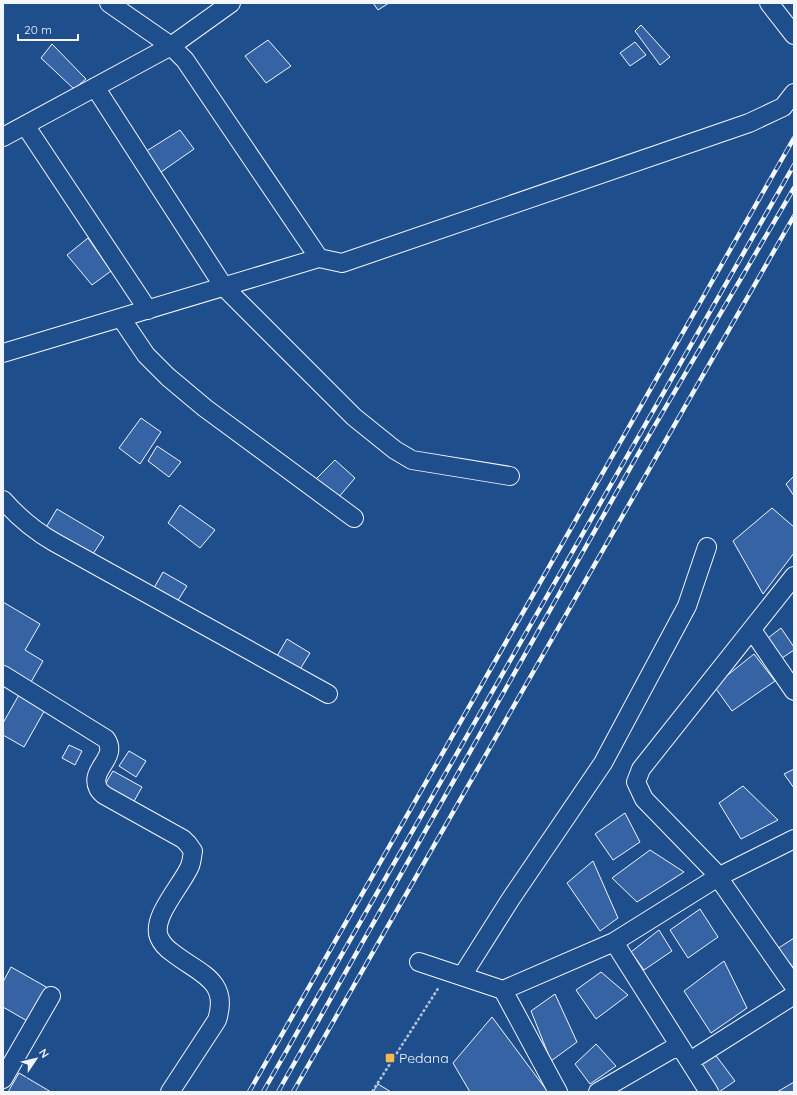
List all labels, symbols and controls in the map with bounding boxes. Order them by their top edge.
scale bar [18,16,78,42]
text: 20 m [24,22,52,37]
north arrow [16,1039,56,1079]
text: N [36,1046,52,1061]
place label: Pedana [399,1049,449,1067]
marker: Pedana [384,1052,396,1064]

